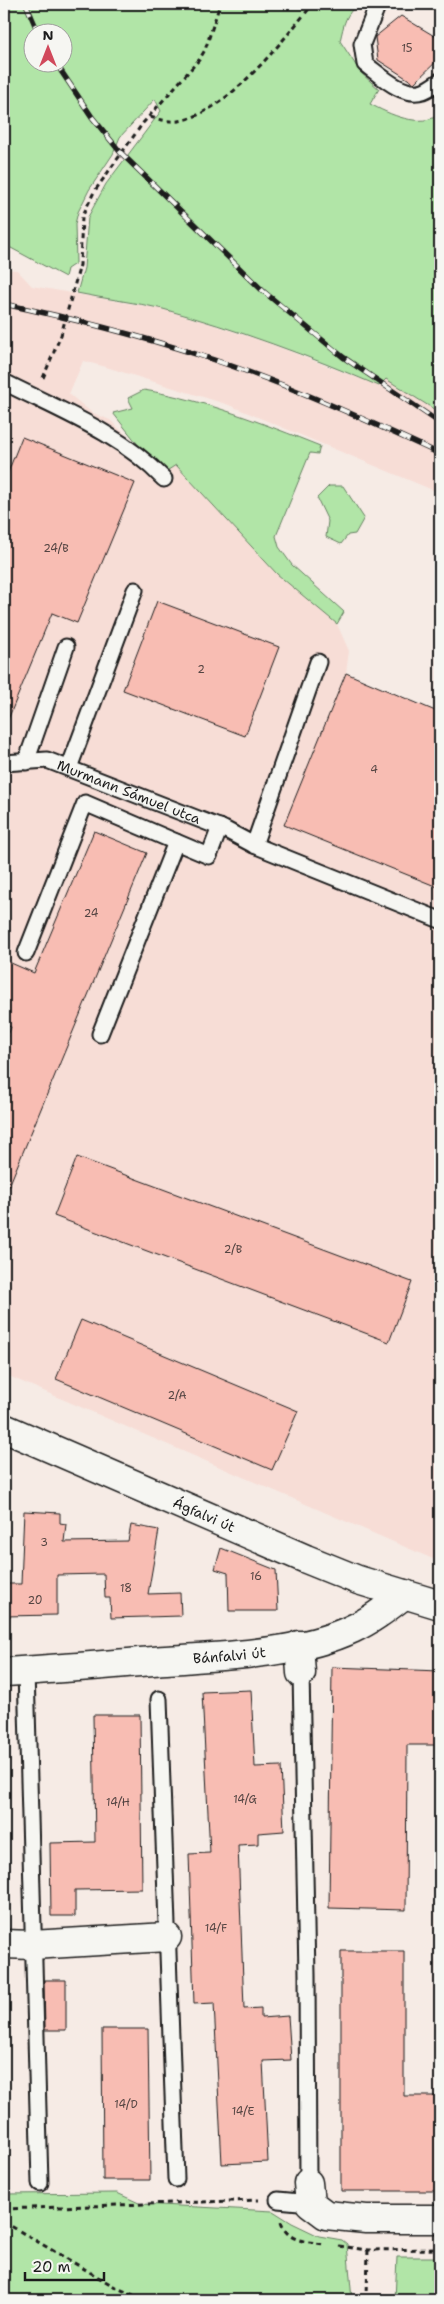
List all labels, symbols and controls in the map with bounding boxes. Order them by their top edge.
north arrow [22,22,72,72]
text: N [42,26,54,44]
house number: 15 [401,41,413,56]
house number: 24/B [43,541,69,556]
house number: 2 [197,662,205,677]
street label: Murmann Sámuel utca [55,756,203,828]
house number: 4 [370,762,378,777]
house number: 24 [84,906,99,921]
house number: 2/B [224,1242,243,1257]
house number: 2/A [167,1388,187,1403]
street label: Ágfalvi út [170,1493,238,1536]
house number: 3 [40,1535,48,1550]
house number: 16 [250,1569,262,1584]
house number: 18 [120,1581,132,1596]
house number: 20 [27,1593,43,1608]
street label: Bánfalvi út [192,1643,267,1667]
house number: 14/G [233,1792,257,1807]
house number: 14/H [106,1795,130,1810]
house number: 14/F [205,1921,227,1936]
house number: 14/D [114,2097,138,2112]
house number: 14/E [232,2104,254,2119]
scale bar [25,2249,104,2281]
text: 20 m [32,2257,71,2277]

